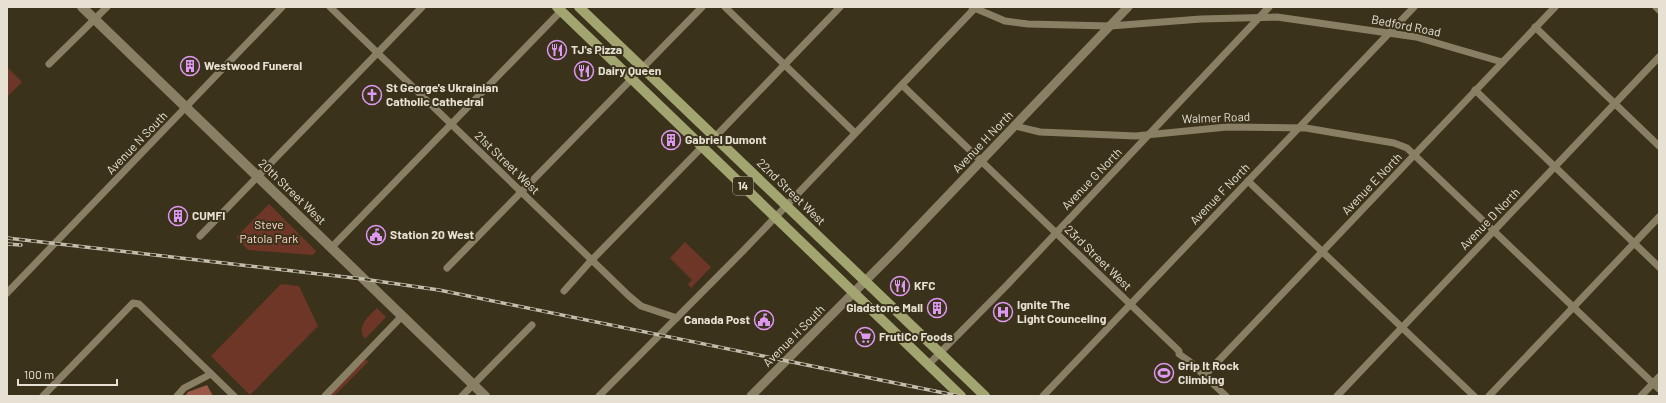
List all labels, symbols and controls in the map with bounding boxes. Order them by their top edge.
street label: Bedford Road [1370,11,1442,39]
restaurant icon: TJ's Pizza [546,39,568,61]
place label: TJ's Pizza [571,42,622,56]
building icon: Westwood Funeral [179,55,201,77]
place label: Westwood Funeral [204,58,302,72]
restaurant icon: Dairy Queen [573,60,595,82]
place label: Dairy Queen [598,63,661,77]
place label: St George's Ukrainian Catholic Cathedral [386,80,498,108]
church icon: St George's Ukrainian Catholic Cathedral [361,84,383,106]
street label: Avenue H North [949,107,1015,175]
street label: Avenue N South [103,108,170,177]
street label: Walmer Road [1182,109,1250,125]
street label: 21st Street West [472,128,543,197]
building icon: Gabriel Dumont [660,129,682,151]
place label: Gabriel Dumont [685,132,767,146]
street label: Avenue G North [1058,145,1124,212]
street label: Avenue E North [1338,150,1404,217]
street label: 22nd Street West [755,155,829,227]
street label: 20th Street West [256,156,329,227]
street label: Avenue F North [1187,160,1252,227]
road number: 14 [733,177,753,195]
street label: Avenue D North [1456,185,1522,252]
building icon: CUMFI [167,205,189,227]
place label: CUMFI [192,208,225,222]
park label: Steve Patola Park [240,217,298,245]
street label: 23rd Street West [1062,222,1135,293]
public building icon: Station 20 West [365,224,387,246]
place label: Station 20 West [390,227,474,241]
restaurant icon: KFC [889,275,911,297]
place label: KFC [914,278,936,292]
building icon: Gladstone Mall [926,297,948,319]
place label: Ignite The Light Counceling [1017,297,1107,325]
place label: Gladstone Mall [846,300,923,314]
street label: Avenue H South [759,301,827,369]
hospital icon: Ignite The Light Counceling [992,301,1014,323]
public building icon: Canada Post [753,309,775,331]
place label: Canada Post [684,312,750,326]
supermarket icon: FrutiCo Foods [854,326,876,348]
place label: FrutiCo Foods [879,329,953,343]
place label: Grip It Rock Climbing [1178,358,1240,386]
scale bar [18,361,117,387]
sports icon: Grip It Rock Climbing [1153,362,1175,384]
text: 100 m [24,367,54,381]

